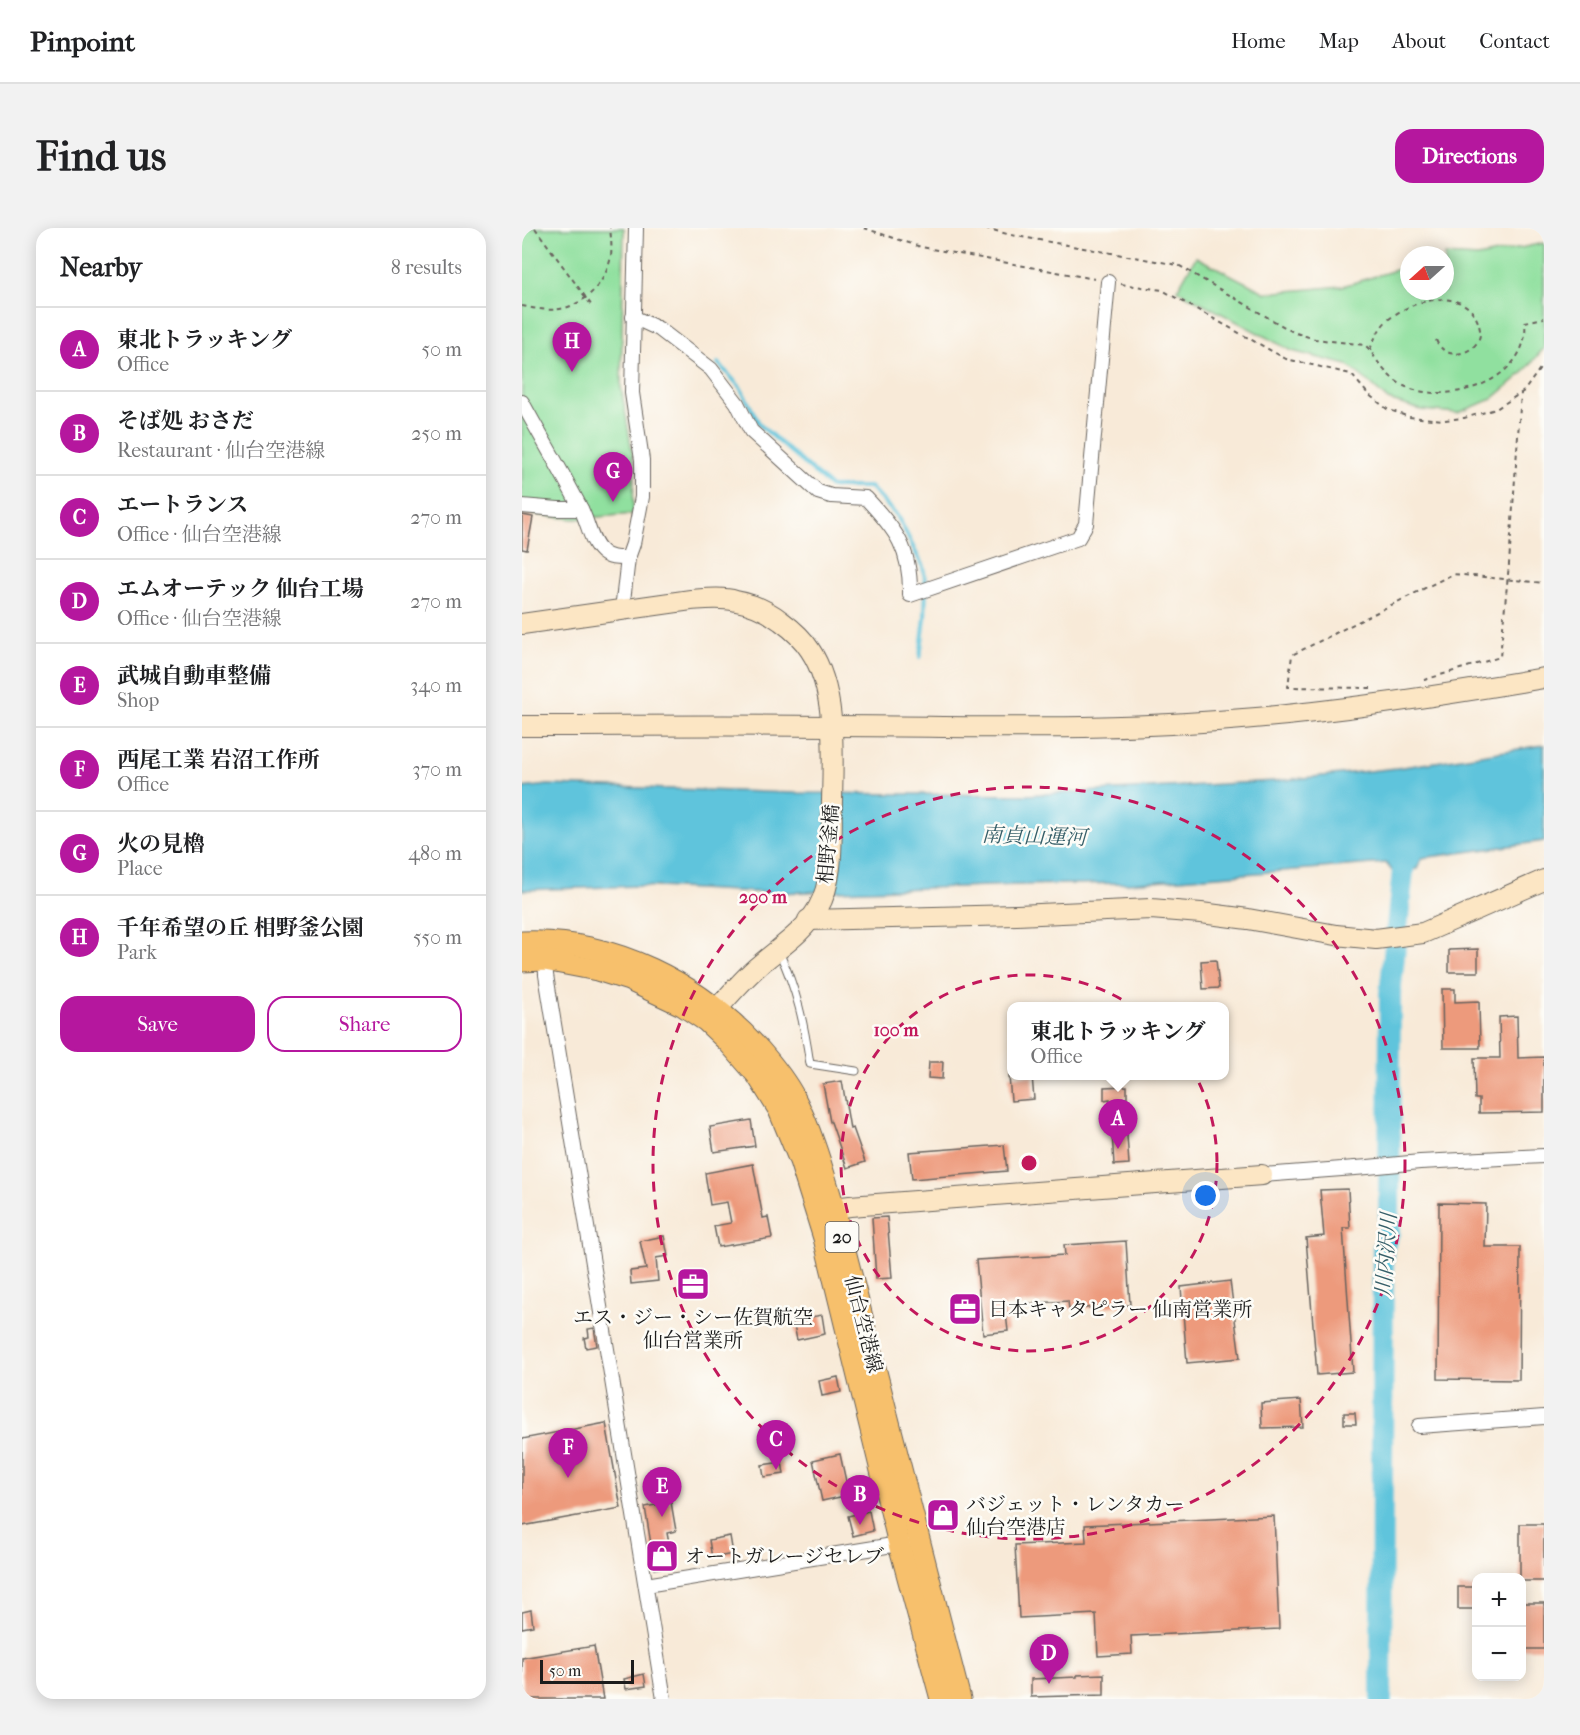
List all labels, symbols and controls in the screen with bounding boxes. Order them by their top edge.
text: Pinpoint [30,25,135,58]
text: Home [1231,29,1286,53]
text: Map [1319,29,1359,53]
text: About [1392,29,1446,53]
text: Contact [1479,29,1550,53]
button: Directions [1395,129,1544,183]
text: Find us [36,132,166,181]
north arrow [1400,246,1454,300]
text: Nearby [60,252,142,283]
text: 8 results [391,256,462,279]
pin: H [553,322,592,372]
text: 東北トラッキング [117,327,292,353]
text: A [73,338,86,361]
text: 50 m [421,338,462,361]
text: Office [117,353,169,376]
text: そば処 おさだ [117,408,254,434]
text: B [73,422,86,445]
text: 250 m [411,422,462,445]
text: Restaurant · 仙台空港線 [117,439,325,462]
pin: G [594,452,632,502]
text: エートランス [117,492,248,518]
text: C [73,506,86,529]
text: 270 m [410,506,462,529]
text: Office · 仙台空港線 [117,523,282,546]
text: エムオーテック 仙台工場 [117,576,364,602]
text: D [72,590,87,613]
text: 270 m [410,590,462,613]
text: Office · 仙台空港線 [117,607,282,630]
text: 武城自動車整備 [117,663,271,689]
text: E [73,674,86,697]
text: 340 m [410,674,462,697]
text: Shop [117,689,159,712]
text: 西尾工業 岩沼工作所 [117,747,320,773]
text: F [74,758,85,781]
text: 370 m [412,758,462,781]
text: Office [117,773,169,796]
street label: 相野釜橋 [814,803,843,885]
water label: 南貞山運河 [981,822,1091,850]
text: 火の見櫓 [117,831,205,857]
text: G [72,842,87,865]
text: 480 m [408,842,462,865]
text: Place [117,857,163,880]
text: 200 m [739,887,788,908]
text: 千年希望の丘 相野釜公園 [117,915,364,941]
text: H [72,926,87,949]
text: 550 m [413,926,462,949]
text: Park [117,941,157,964]
button: Save [60,996,255,1052]
button: Share [267,996,462,1052]
popup [1007,1002,1229,1080]
text: 東北トラッキング [1031,1019,1205,1045]
text: 100 m [873,1020,920,1041]
text: Office [1031,1045,1083,1068]
pin: A [1098,1100,1138,1149]
centre of rings [1019,1153,1039,1173]
your location [1191,1181,1220,1210]
water label: 川内沢川 [1371,1210,1401,1298]
road number: 20 [826,1222,858,1252]
office icon: エス・ジー・シー佐賀航空 仙台営業所 [675,1266,711,1302]
street label: 仙台空港線 [840,1273,887,1375]
office icon: 日本キャタピラー 仙南営業所 [947,1291,983,1327]
place label: 日本キャタピラー 仙南営業所 [988,1298,1252,1321]
place label: エス・ジー・シー佐賀航空 仙台営業所 [573,1306,813,1352]
pin: C [756,1420,796,1470]
pin: F [548,1428,588,1478]
pin: E [642,1468,682,1517]
pin: B [840,1476,880,1525]
place label: バジェット・レンタカー 仙台空港店 [966,1493,1184,1539]
shop icon: バジェット・レンタカー 仙台空港店 [925,1497,961,1533]
shop icon: オートガレージセレブ [644,1538,680,1574]
place label: オートガレージセレブ [685,1545,884,1568]
map controls [1472,1573,1526,1681]
button: + [1472,1573,1526,1627]
button: − [1472,1627,1526,1681]
pin: D [1030,1634,1068,1684]
scale bar [540,1657,634,1684]
text: 50 m [549,1661,581,1680]

